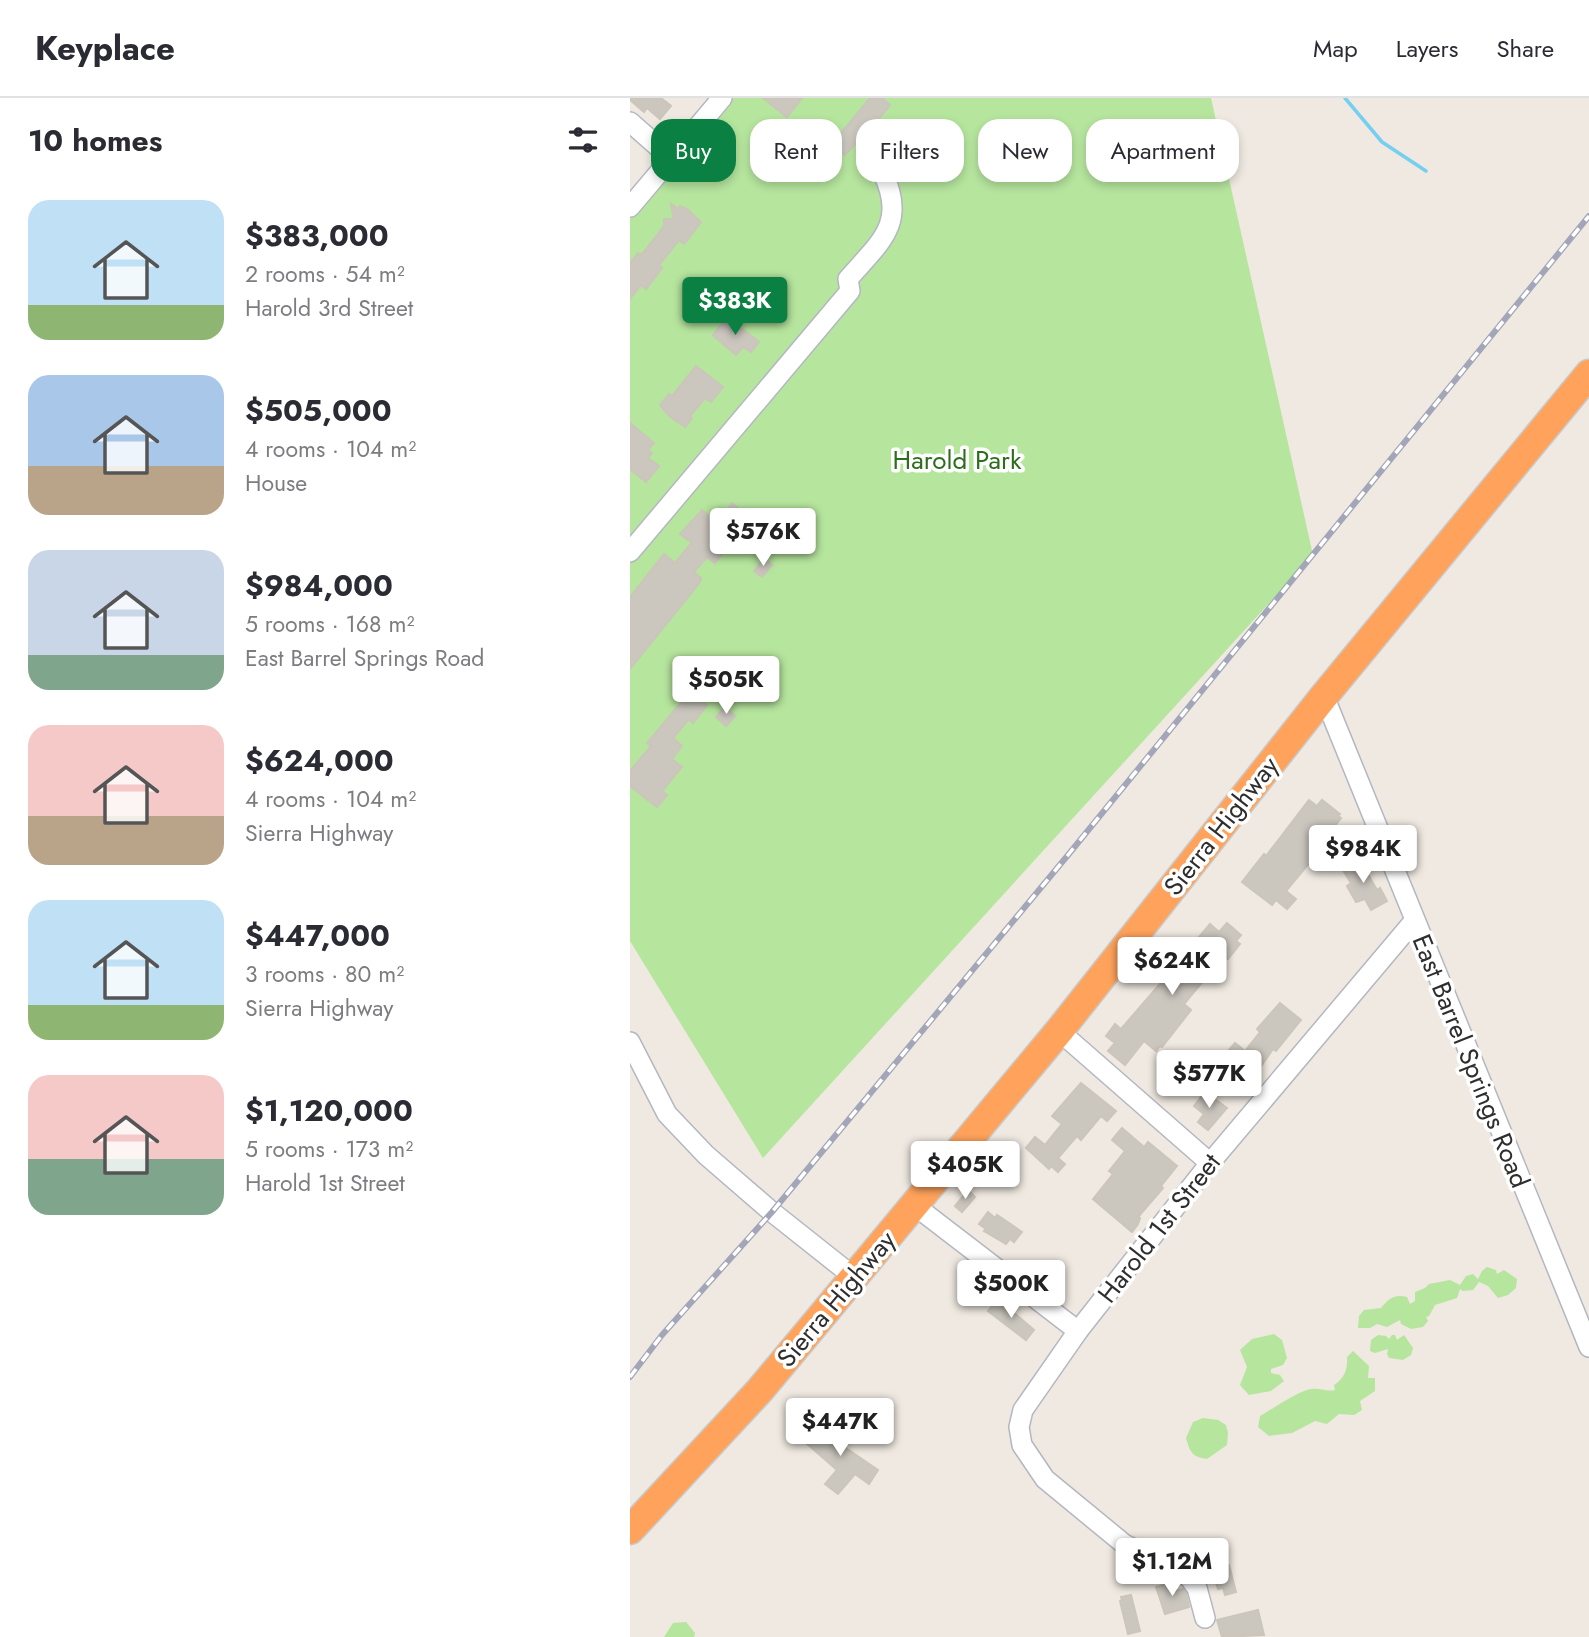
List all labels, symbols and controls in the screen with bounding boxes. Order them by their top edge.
text: Keyplace [35,25,175,72]
text: Map [1313,31,1358,66]
text: Layers [1396,31,1458,66]
text: Share [1496,31,1554,66]
text: 10 homes [28,119,162,162]
chip: Buy [651,119,736,182]
chip: Rent [750,119,842,182]
chip: Filters [856,119,964,182]
chip: New [978,119,1072,182]
chip: Apartment [1086,119,1239,182]
icon: filters [564,121,602,159]
text: $383,000 [245,214,389,257]
icon: home [84,228,168,312]
text: 2 rooms · 54 m² [245,257,405,291]
pin: $383K [686,278,784,337]
text: $383K [698,283,772,317]
text: Harold 3rd Street [245,291,413,325]
text: $505,000 [245,389,392,432]
icon: home [84,403,168,487]
text: 4 rooms · 104 m² [245,432,416,466]
park label: Harold Park [893,441,1022,479]
text: House [245,466,307,500]
pin: $576K [714,508,812,568]
text: $576K [726,514,800,548]
text: $984,000 [245,564,393,607]
icon: home [84,578,168,662]
text: 5 rooms · 168 m² [245,607,414,641]
text: East Barrel Springs Road [245,641,484,675]
pin: $505K [677,656,775,716]
text: $505K [688,662,764,696]
text: $624,000 [245,739,394,782]
street label: Sierra Highway [1154,748,1288,904]
icon: home [84,753,168,837]
text: 4 rooms · 104 m² [245,782,416,816]
text: Sierra Highway [245,816,393,850]
pin: $984K [1314,826,1412,885]
text: $984K [1325,831,1401,865]
text: $447,000 [245,914,390,957]
icon: home [84,928,168,1012]
street label: East Barrel Springs Road [1403,928,1539,1194]
pin: $624K [1123,937,1221,997]
text: $624K [1134,943,1210,977]
text: 3 rooms · 80 m² [245,957,404,991]
text: Sierra Highway [245,991,393,1025]
pin: $577K [1160,1051,1258,1110]
text: $577K [1173,1056,1245,1090]
text: $1,120,000 [245,1089,413,1132]
icon: home [84,1103,168,1187]
text: 5 rooms · 173 m² [245,1132,413,1166]
pin: $405K [916,1142,1014,1201]
street label: Harold 1st Street [1088,1145,1230,1311]
text: $405K [927,1147,1003,1181]
text: Harold 1st Street [245,1166,405,1200]
street label: Sierra Highway [768,1222,905,1375]
pin: $500K [962,1260,1060,1320]
text: $500K [973,1266,1049,1300]
pin: $447K [791,1398,889,1458]
text: $447K [802,1404,878,1438]
pin: $1.12M [1115,1538,1229,1598]
text: $1.12M [1132,1544,1212,1578]

